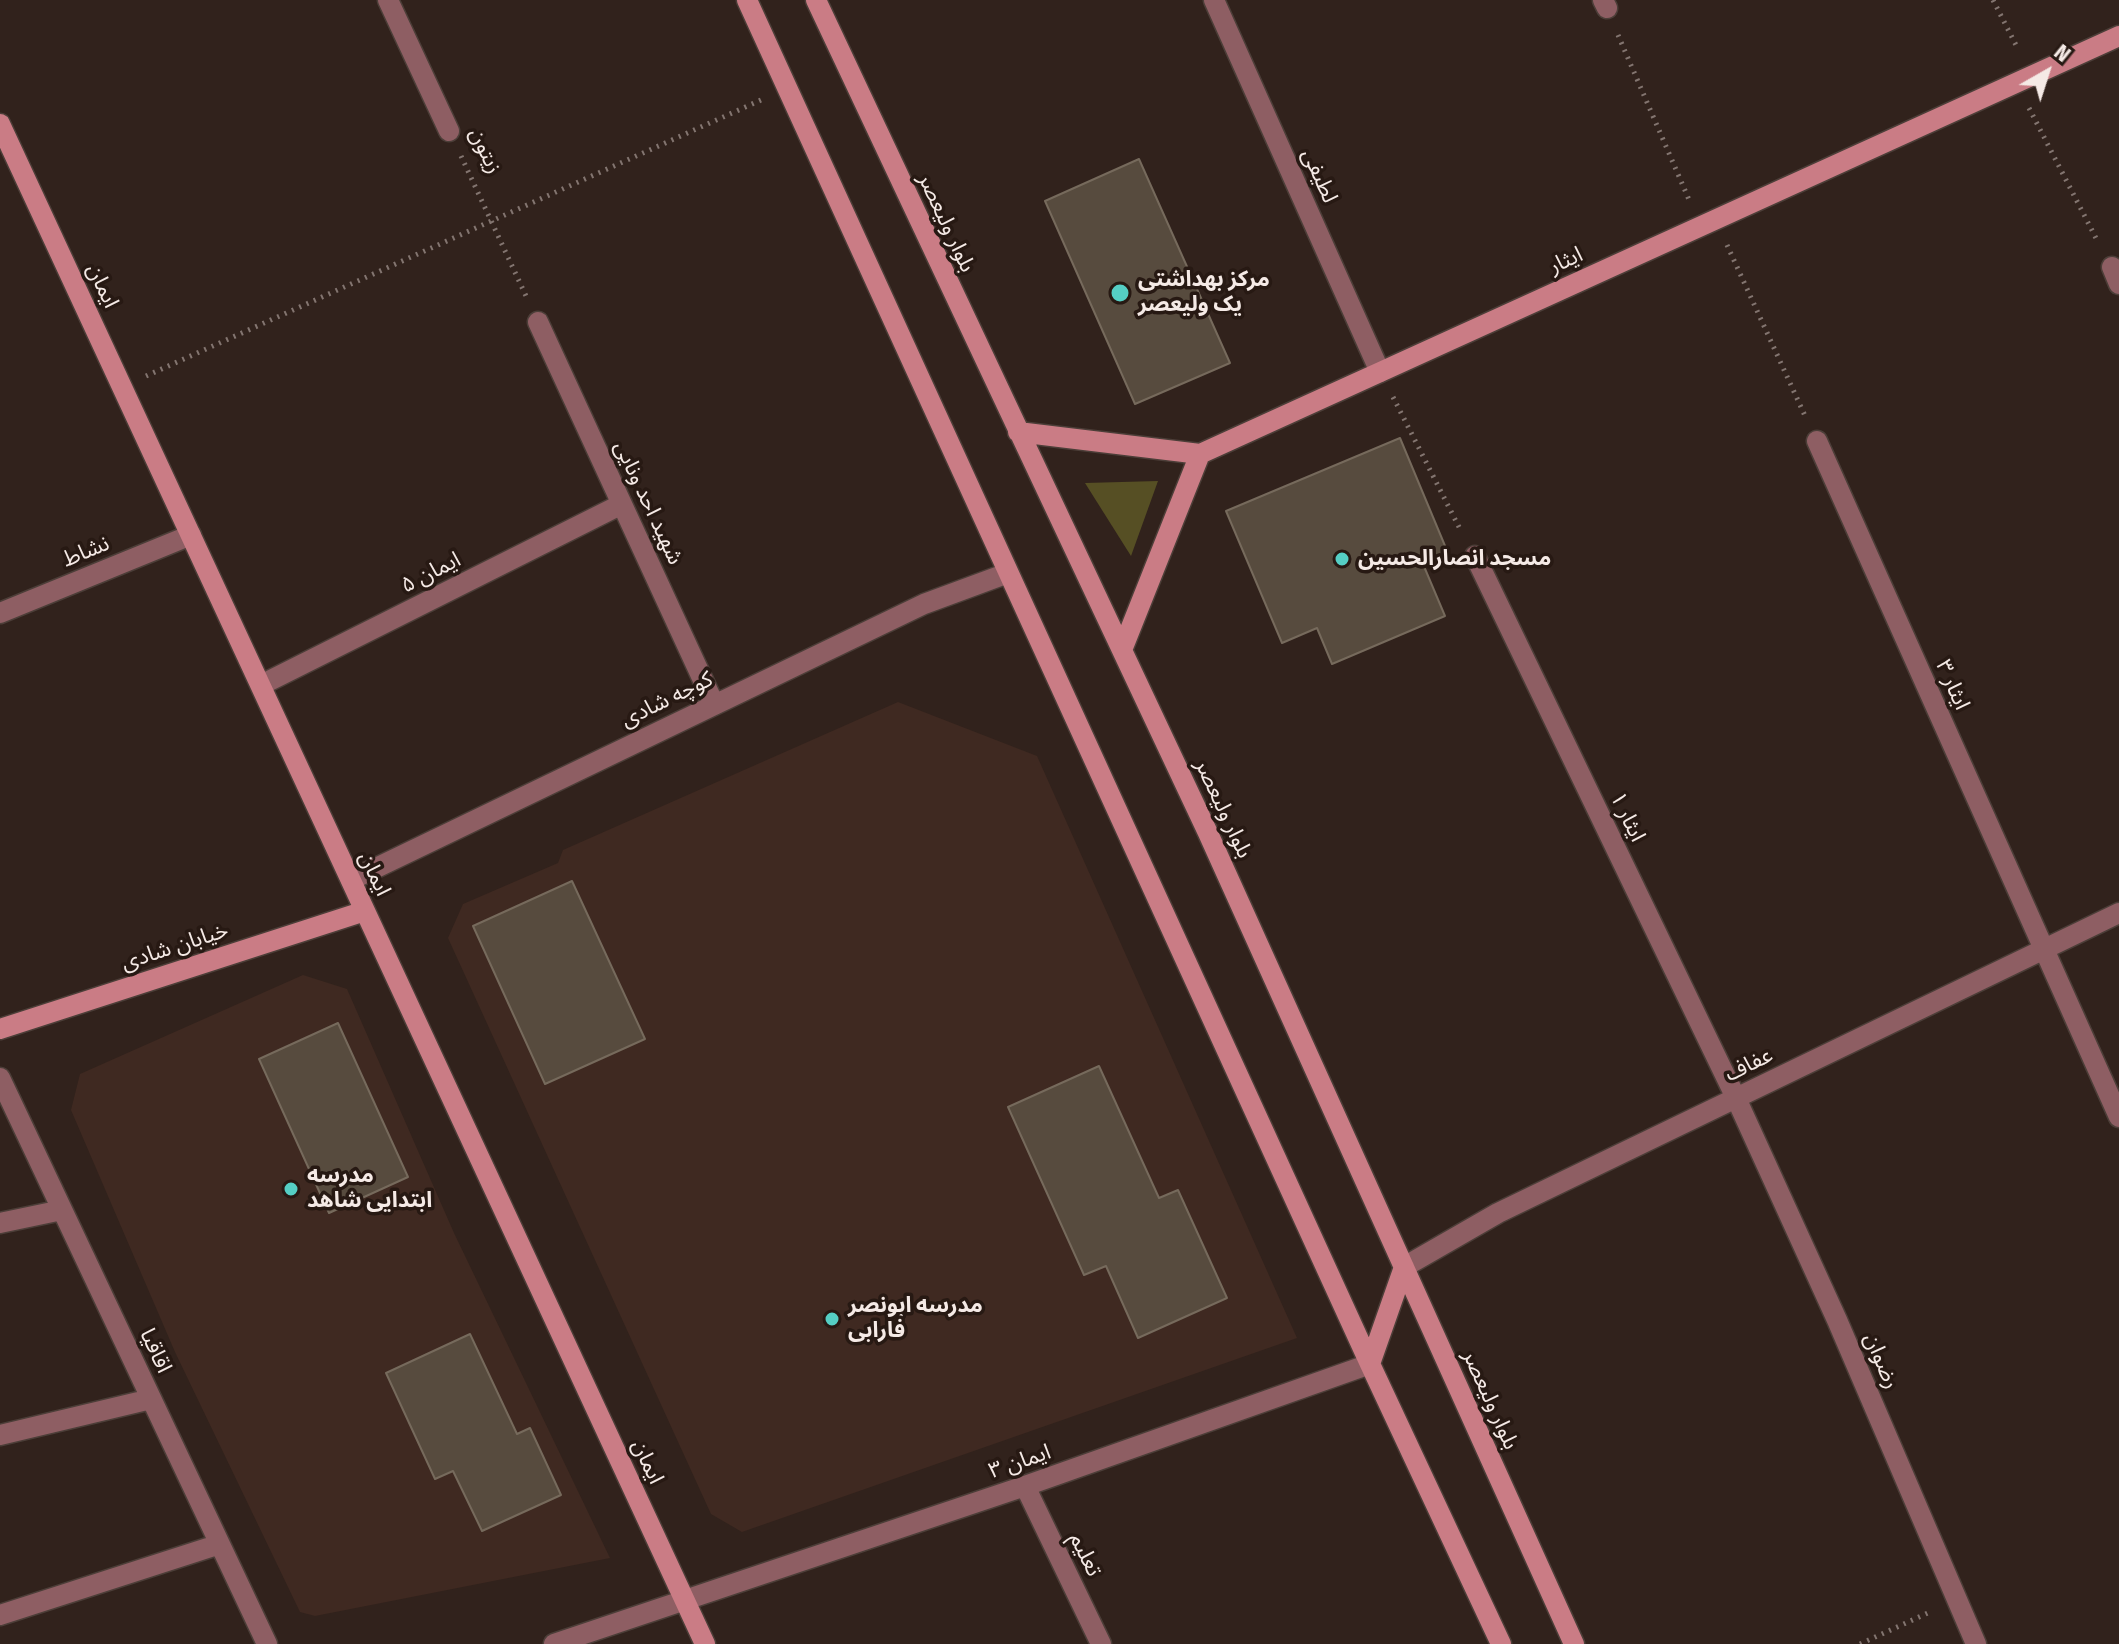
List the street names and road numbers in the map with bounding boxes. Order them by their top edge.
street label: زیتون [463,124,507,178]
street label: لطیفی [1295,145,1343,207]
street label: بلوار ولیعصر [912,169,980,277]
street label: ایثار [1545,242,1587,280]
street label: ایمان [80,260,124,312]
street label: شهید احد ونایی [608,437,688,569]
street label: نشاط [59,531,113,573]
street label: ایمان ۵ [397,547,465,599]
street label: ایثار ۳ [1929,656,1975,714]
street label: کوچه شادی [617,666,717,734]
street label: بلوار ولیعصر [1189,755,1257,863]
street label: ایثار ۱ [1604,788,1650,846]
street label: ایمان [352,848,396,900]
street label: خیابان شادی [118,917,232,977]
street label: عفاف [1721,1042,1777,1088]
street label: اقاقیا [133,1325,177,1377]
street label: رضوان [1858,1329,1904,1393]
street label: بلوار ولیعصر [1456,1346,1524,1454]
street label: ایمان [625,1436,669,1488]
street label: ایمان ۳ [986,1439,1054,1485]
street label: تعلیم [1063,1529,1107,1581]

